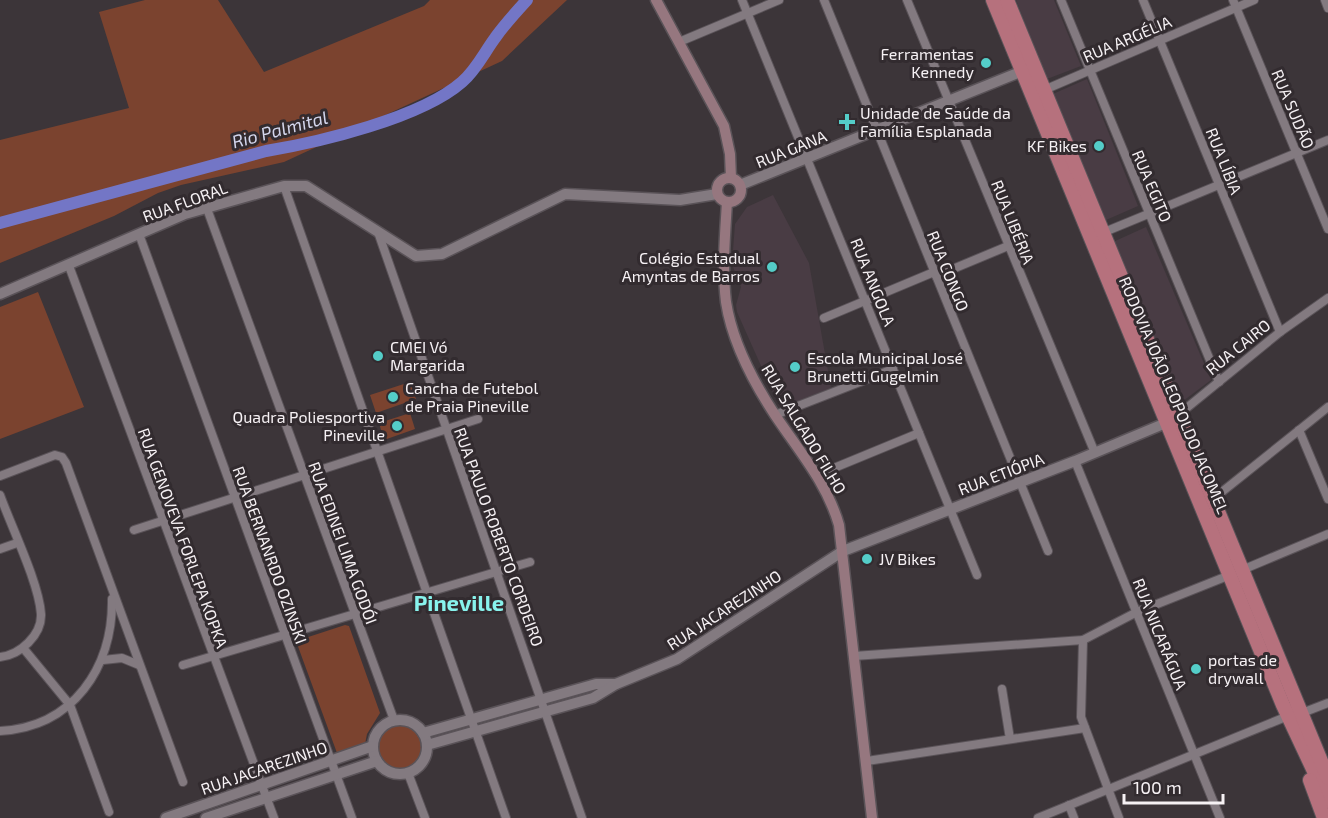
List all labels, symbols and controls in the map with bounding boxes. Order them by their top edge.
street label: RUA ARGÉLIA [1080,11,1174,66]
place label: Ferramentas Kennedy [881,44,975,81]
marker: Ferramentas Kennedy [979,56,993,70]
street label: RUA SUDÃO [1268,66,1319,151]
place label: Unidade de Saúde da Família Esplanada [860,103,1011,140]
water label: Rio Palmital [229,106,330,152]
marker: Unidade de Saúde da Família Esplanada [838,113,856,131]
street label: RUA LÍBIA [1203,125,1246,197]
street label: RUA GANA [753,126,829,171]
place label: KF Bikes [1027,136,1087,155]
marker: KF Bikes [1092,139,1106,153]
street label: RUA EGITO [1129,147,1176,225]
street label: RUA FLORAL [140,177,230,226]
street label: RUA LIBÉRIA [988,177,1039,267]
street label: RUA CONGO [924,228,973,314]
street label: RUA ANGOLA [847,235,900,329]
place label: Colégio Estadual Amyntas de Barros [622,248,760,285]
marker: Colégio Estadual Amyntas de Barros [765,260,779,274]
street label: RODOVIA JOÃO LEOPOLDO JACOMEL [1116,273,1233,516]
street label: RUA CAIRO [1202,315,1274,378]
place label: CMEI Vó Margarida [390,337,465,374]
place label: Escola Municipal José Brunetti Gugelmin [807,348,963,385]
marker: CMEI Vó Margarida [371,349,385,363]
street label: RUA SALGADO FILHO [758,360,851,497]
marker: Escola Municipal José Brunetti Gugelmin [788,360,802,374]
place label: Cancha de Futebol de Praia Pineville [405,378,538,415]
marker: Cancha de Futebol de Praia Pineville [386,390,400,404]
place label: Quadra Poliesportiva Pineville [233,407,385,444]
marker: Quadra Poliesportiva Pineville [390,419,404,433]
street label: RUA GENOVEVA FORLEPA KOPKA [135,425,232,650]
street label: RUA PAULO ROBERTO CORDEIRO [451,425,548,649]
street label: RUA ETIÓPIA [955,448,1046,499]
street label: RUA EDINEI LIMA GODÓI [305,459,382,627]
street label: RUA BERNANRDO OZINSKI [229,464,311,646]
place label: JV Bikes [879,549,936,568]
marker: JV Bikes [860,552,874,566]
street label: RUA JACAREZINHO [663,566,784,654]
street label: RUA NICARÁGUA [1129,575,1191,692]
district label: Pineville [414,589,504,615]
place label: portas de drywall [1208,650,1277,687]
marker: portas de drywall [1189,662,1203,676]
street label: RUA JACAREZINHO [198,737,330,798]
scale bar [1124,767,1223,805]
text: 100 m [1133,776,1182,798]

